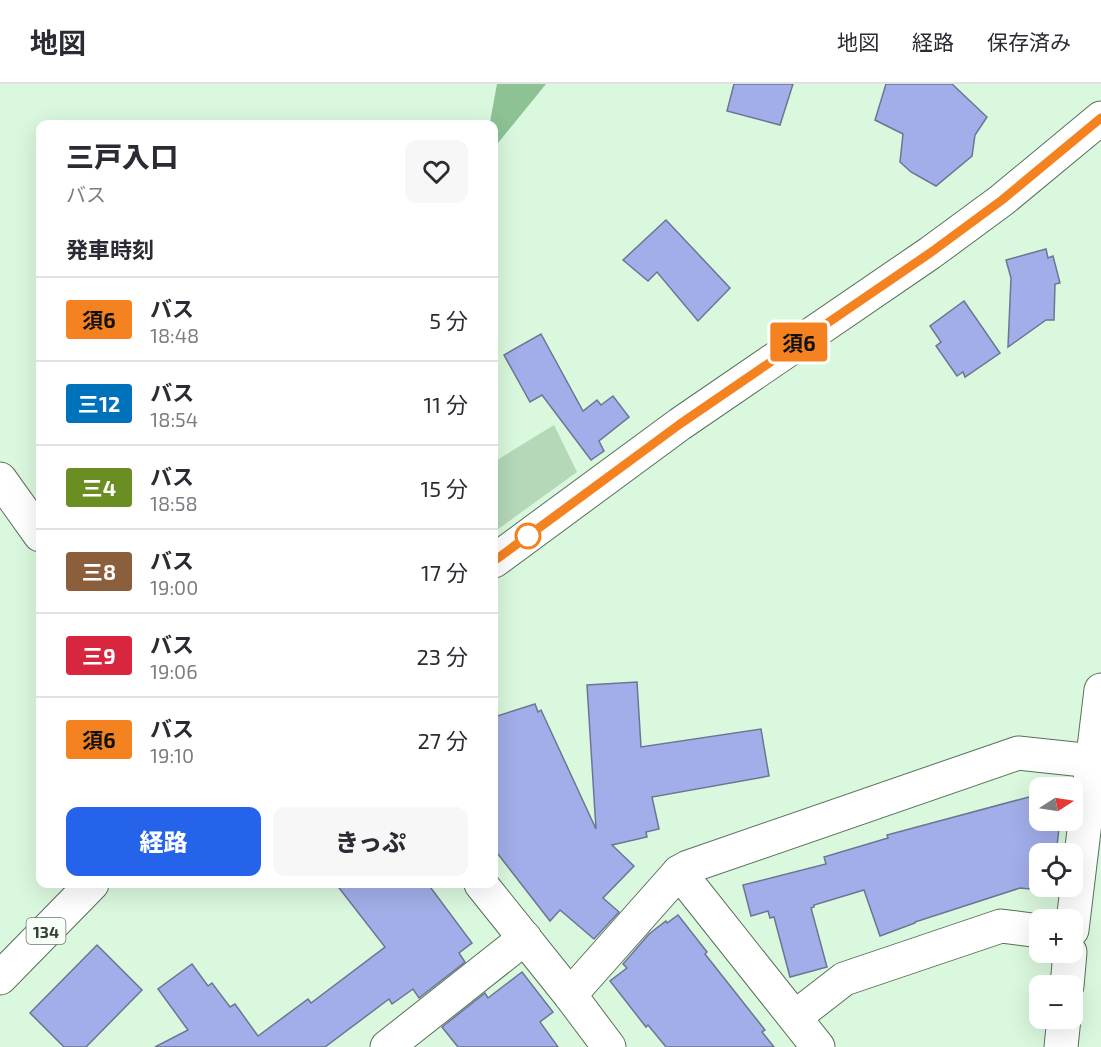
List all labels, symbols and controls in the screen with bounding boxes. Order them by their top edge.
text: 地図 [30,25,86,59]
text: 地図 [837,29,879,54]
text: 経路 [912,29,954,54]
text: 保存済み [987,29,1071,54]
text: 三戸入口 [66,139,178,173]
button: heart [405,140,468,203]
text: バス [66,182,106,206]
text: 発車時刻 [66,236,154,262]
text: バス [150,295,194,321]
text: 須6 [82,307,116,332]
text: 5 分 [429,307,468,333]
line badge: 須6 [772,322,826,362]
text: 18:48 [150,323,199,347]
text: 須6 [782,330,816,355]
text: バス [150,379,194,405]
text: 三12 [78,391,120,416]
text: 11 分 [424,391,468,417]
text: 18:54 [150,407,198,431]
text: バス [150,463,194,489]
text: 三4 [82,475,116,500]
text: 15 分 [421,475,468,501]
text: 18:58 [150,491,198,515]
unlabelled marker [515,523,541,549]
text: バス [150,547,194,573]
text: 三8 [82,559,116,584]
text: 17 分 [421,559,468,585]
text: 19:00 [150,575,198,599]
text: バス [150,631,194,657]
text: 三9 [82,643,116,668]
text: 23 分 [416,643,468,669]
text: 19:06 [150,659,198,683]
text: バス [150,715,194,741]
text: 須6 [82,727,116,752]
text: 27 分 [417,727,468,753]
text: 19:10 [150,743,194,767]
north arrow [1029,777,1083,831]
map controls [1029,777,1083,1029]
button: 経路 [66,807,261,876]
button: きっぷ [273,807,468,876]
button: locate [1029,843,1083,897]
button: + [1029,909,1083,963]
road number: 134 [26,918,66,944]
button: − [1029,975,1083,1029]

